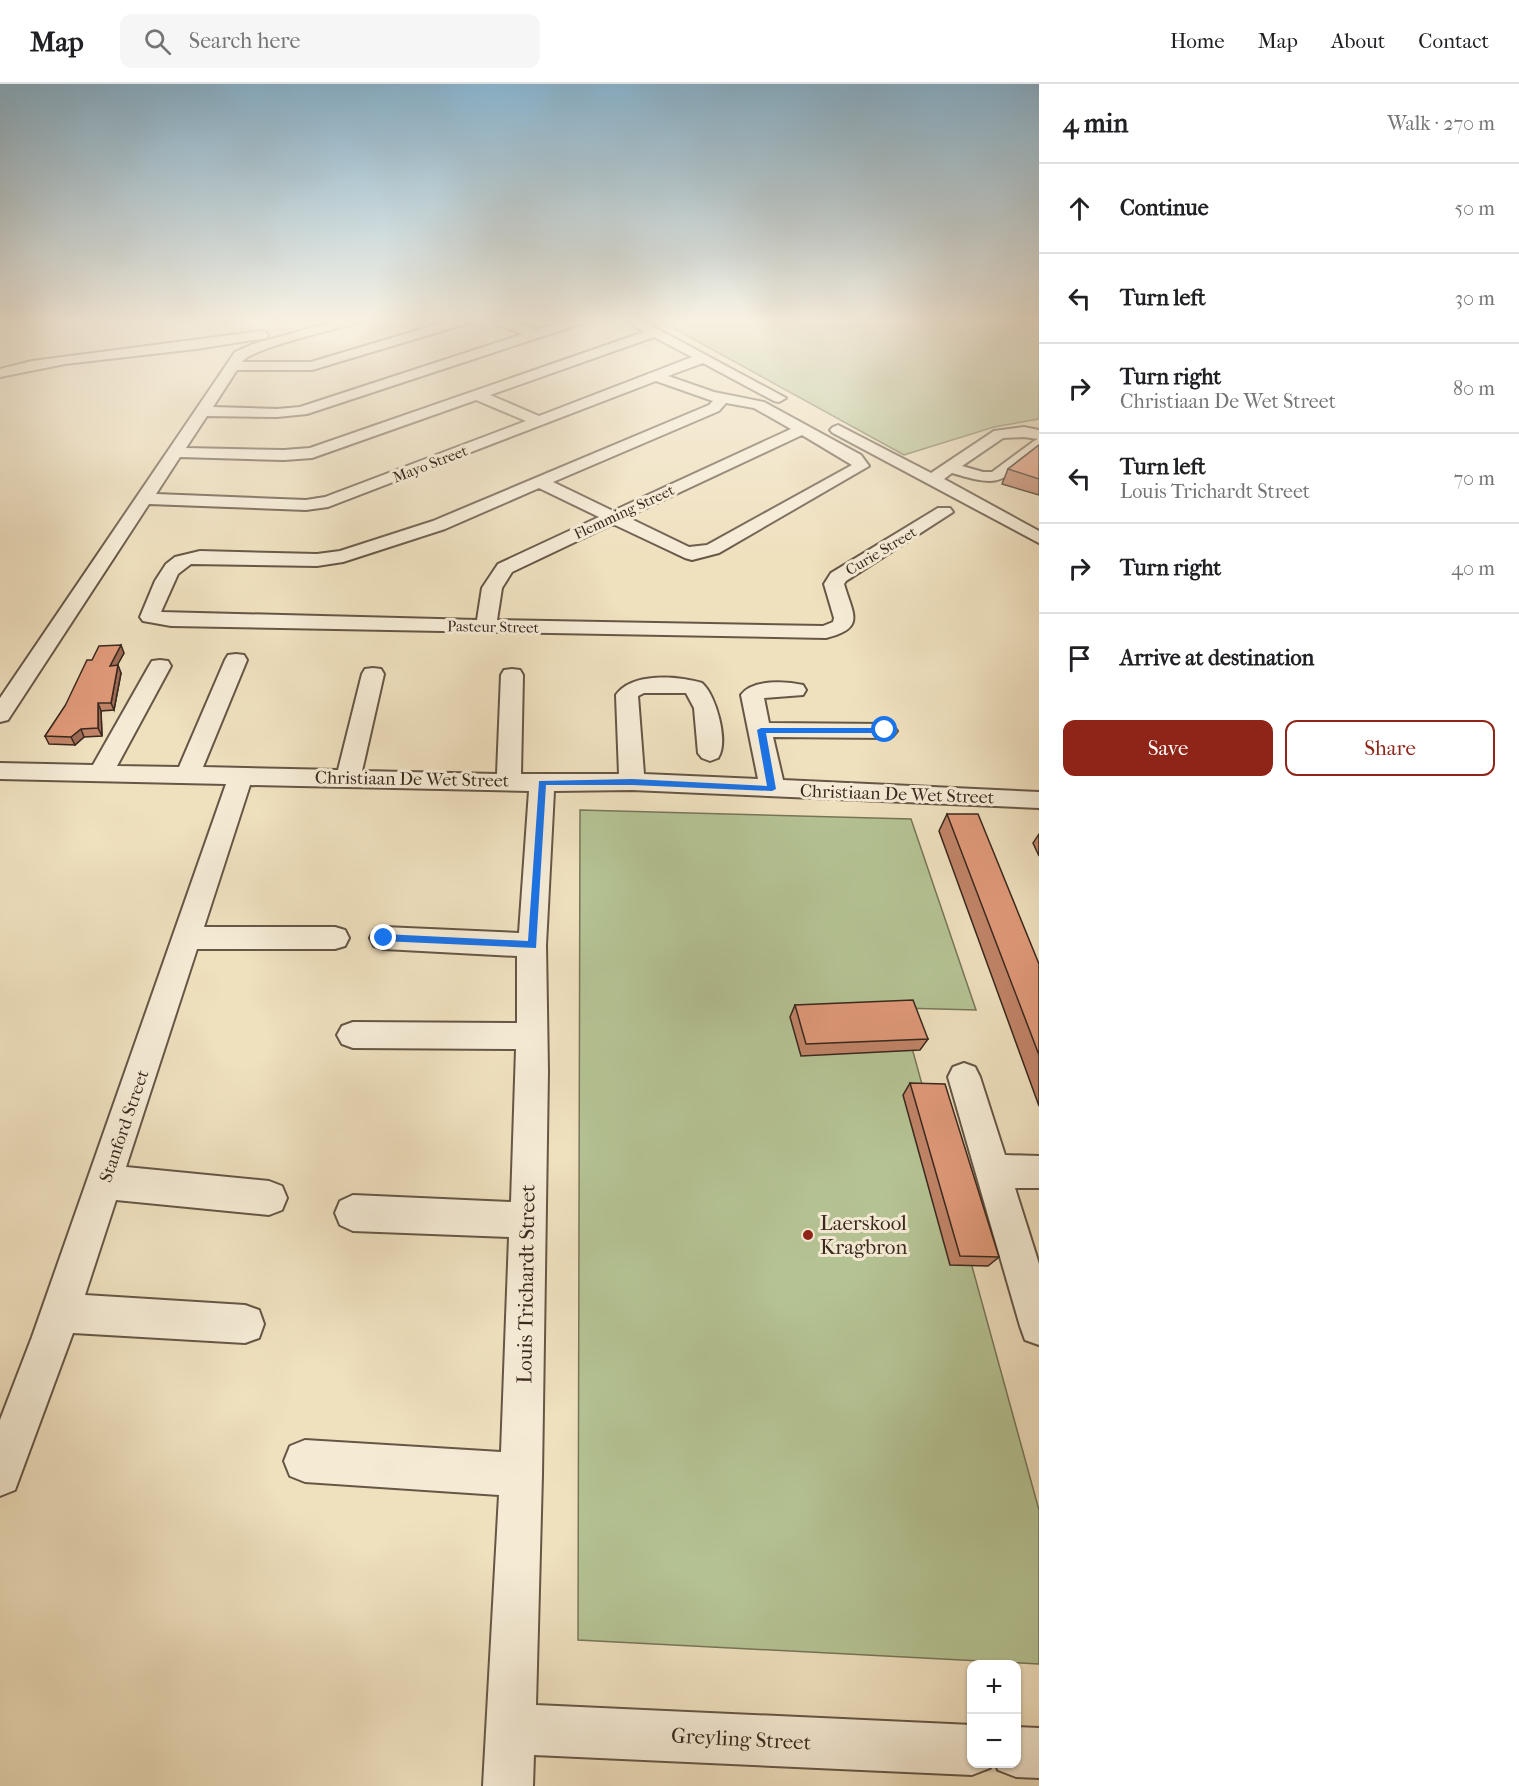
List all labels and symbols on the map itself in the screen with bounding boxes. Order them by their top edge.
street label: Mayo Street [390,441,470,486]
street label: Flemming Street [571,481,678,543]
street label: Curie Street [842,522,920,579]
street label: Pasteur Street [447,617,540,637]
route start [871,716,897,742]
street label: Christiaan De Wet Street [315,767,510,792]
street label: Christiaan De Wet Street [800,781,995,808]
route end [370,924,396,950]
street label: Stanford Street [95,1067,154,1185]
street label: Louis Trichardt Street [512,1184,540,1384]
place label: Laerskool Kragbron [820,1211,908,1259]
marker: Laerskool Kragbron [801,1228,815,1242]
street label: Greyling Street [670,1723,812,1755]

